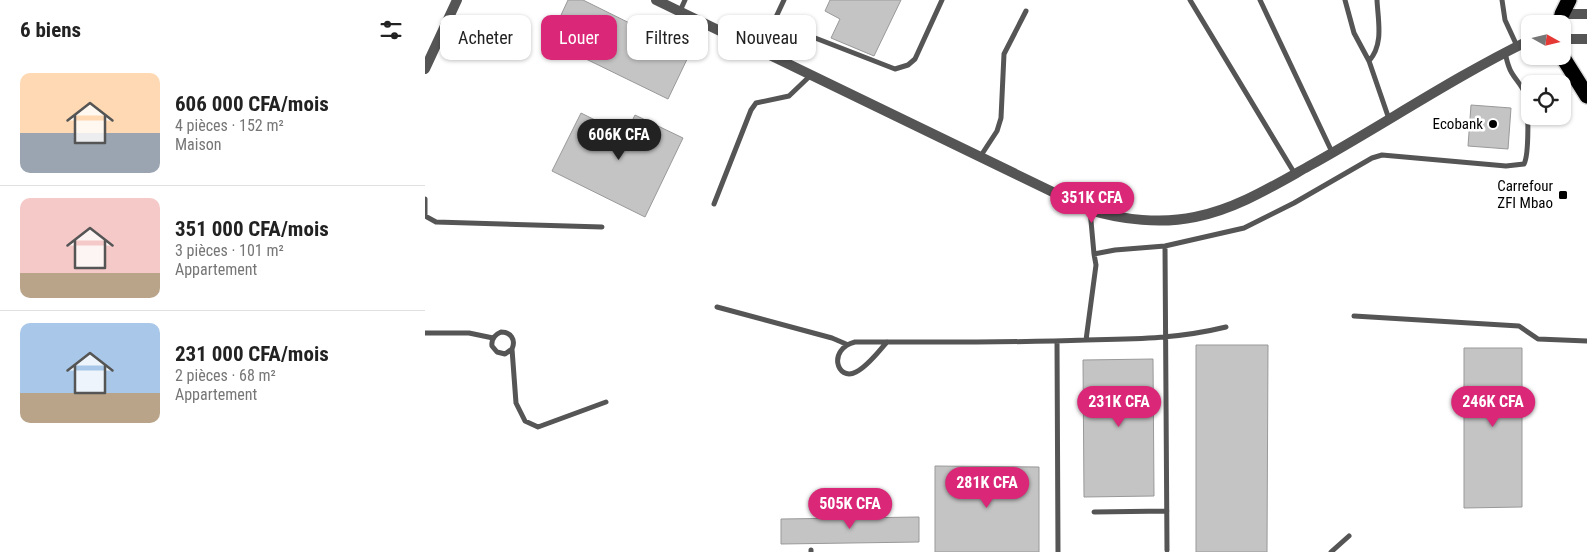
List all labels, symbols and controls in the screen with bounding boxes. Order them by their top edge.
chip: Acheter [440,15,531,60]
chip: Louer [541,15,617,60]
chip: Filtres [627,15,708,60]
chip: Nouveau [718,15,816,60]
north arrow [1521,15,1571,65]
map controls [1521,15,1571,125]
icon: filters [377,16,405,44]
text: 6 biens [20,18,81,42]
button: locate [1521,75,1571,125]
text: 606 000 CFA/mois [175,92,329,116]
icon: home [60,93,120,153]
place label: Ecobank [1433,115,1483,133]
text: 4 pièces · 152 m² [175,116,284,135]
marker: Ecobank [1487,118,1499,130]
pin: 606K CFA [567,119,671,161]
text: 606K CFA [588,125,650,144]
text: Maison [175,135,222,154]
place label: Carrefour ZFI Mbao [1497,177,1553,212]
pin: 351K CFA [1040,182,1144,224]
text: 351K CFA [1061,188,1123,207]
marker: Carrefour ZFI Mbao [1557,189,1569,201]
text: 351 000 CFA/mois [175,217,329,241]
icon: home [60,218,120,278]
text: 3 pièces · 101 m² [175,241,284,260]
text: Appartement [175,260,257,279]
text: 231 000 CFA/mois [175,342,329,366]
icon: home [60,343,120,403]
text: 2 pièces · 68 m² [175,366,276,385]
text: Appartement [175,385,257,404]
pin: 231K CFA [1067,386,1171,428]
pin: 246K CFA [1441,386,1545,428]
text: 231K CFA [1088,392,1150,411]
text: 246K CFA [1462,392,1524,411]
pin: 281K CFA [935,466,1039,509]
text: 281K CFA [956,473,1018,492]
pin: 505K CFA [798,488,902,530]
text: 505K CFA [819,494,881,513]

